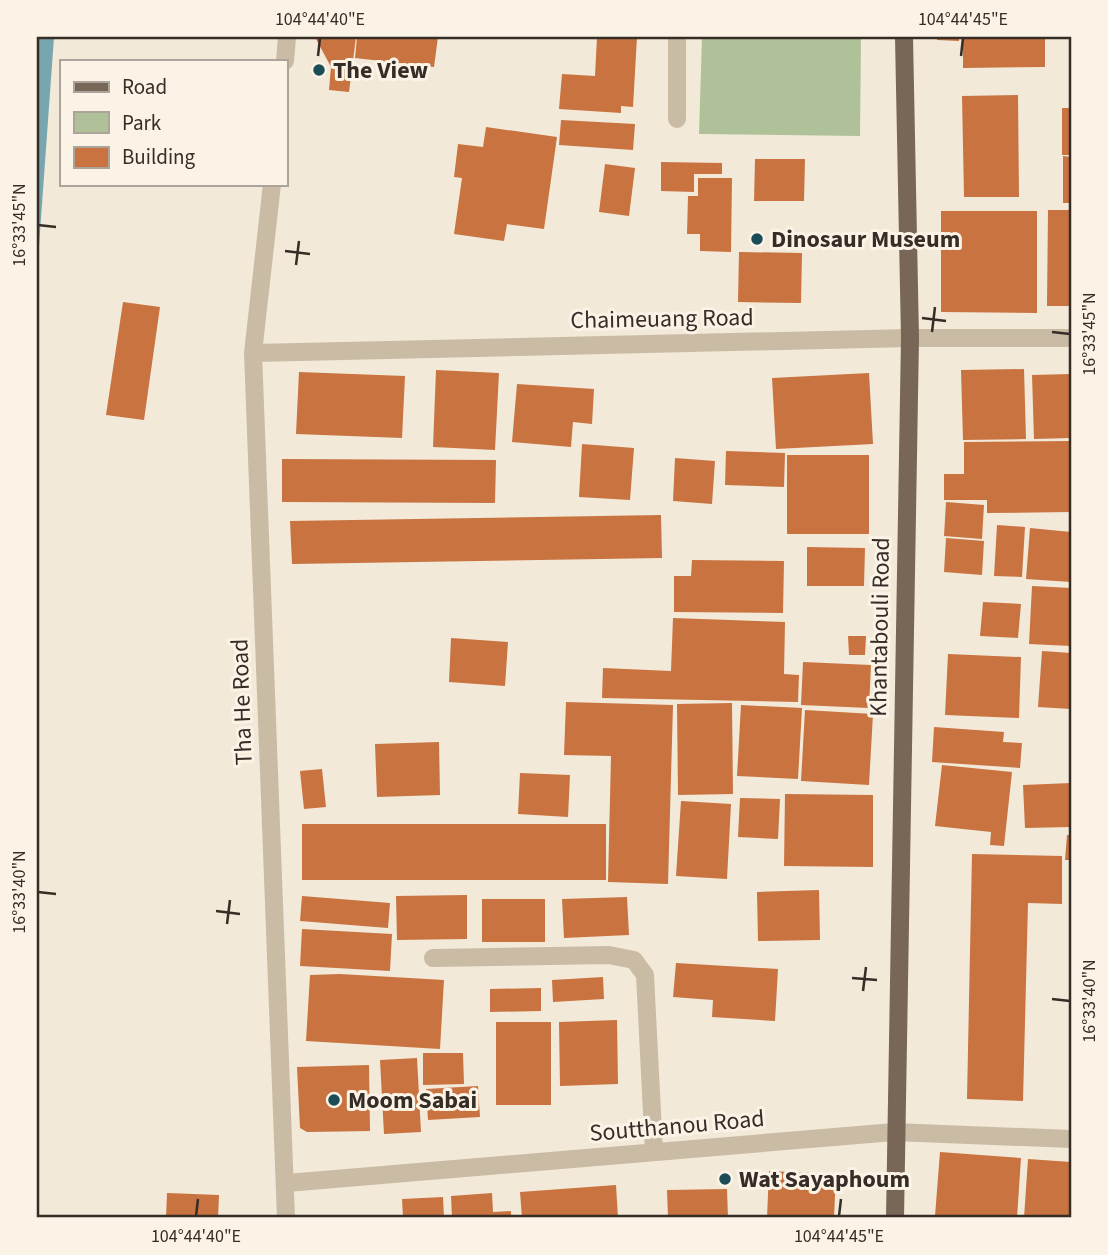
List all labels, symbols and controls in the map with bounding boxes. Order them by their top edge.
text: 104°44'40"E [275,7,365,32]
text: 104°44'45"E [918,7,1008,32]
place label: The View [333,53,429,88]
legend [60,60,287,186]
marker: The View [311,62,327,78]
text: Road [122,72,167,102]
text: Park [122,108,162,138]
text: Building [122,142,196,172]
text: 16°33'45"N [7,183,32,267]
place label: Dinosaur Museum [771,222,960,257]
marker: Dinosaur Museum [749,231,765,247]
text: 16°33'45"N [1077,292,1102,376]
street label: Chaimeuang Road [570,300,754,338]
street label: Khantabouli Road [861,537,899,717]
street label: Tha He Road [222,638,262,766]
text: 16°33'40"N [7,850,32,934]
text: 16°33'40"N [1077,959,1102,1043]
place label: Moom Sabai [348,1083,477,1118]
marker: Moom Sabai [326,1092,342,1108]
street label: Soutthanou Road [588,1101,766,1151]
place label: Wat Sayaphoum [739,1162,910,1197]
marker: Wat Sayaphoum [717,1171,733,1187]
text: 104°44'40"E [151,1224,241,1249]
text: 104°44'45"E [794,1224,884,1249]

